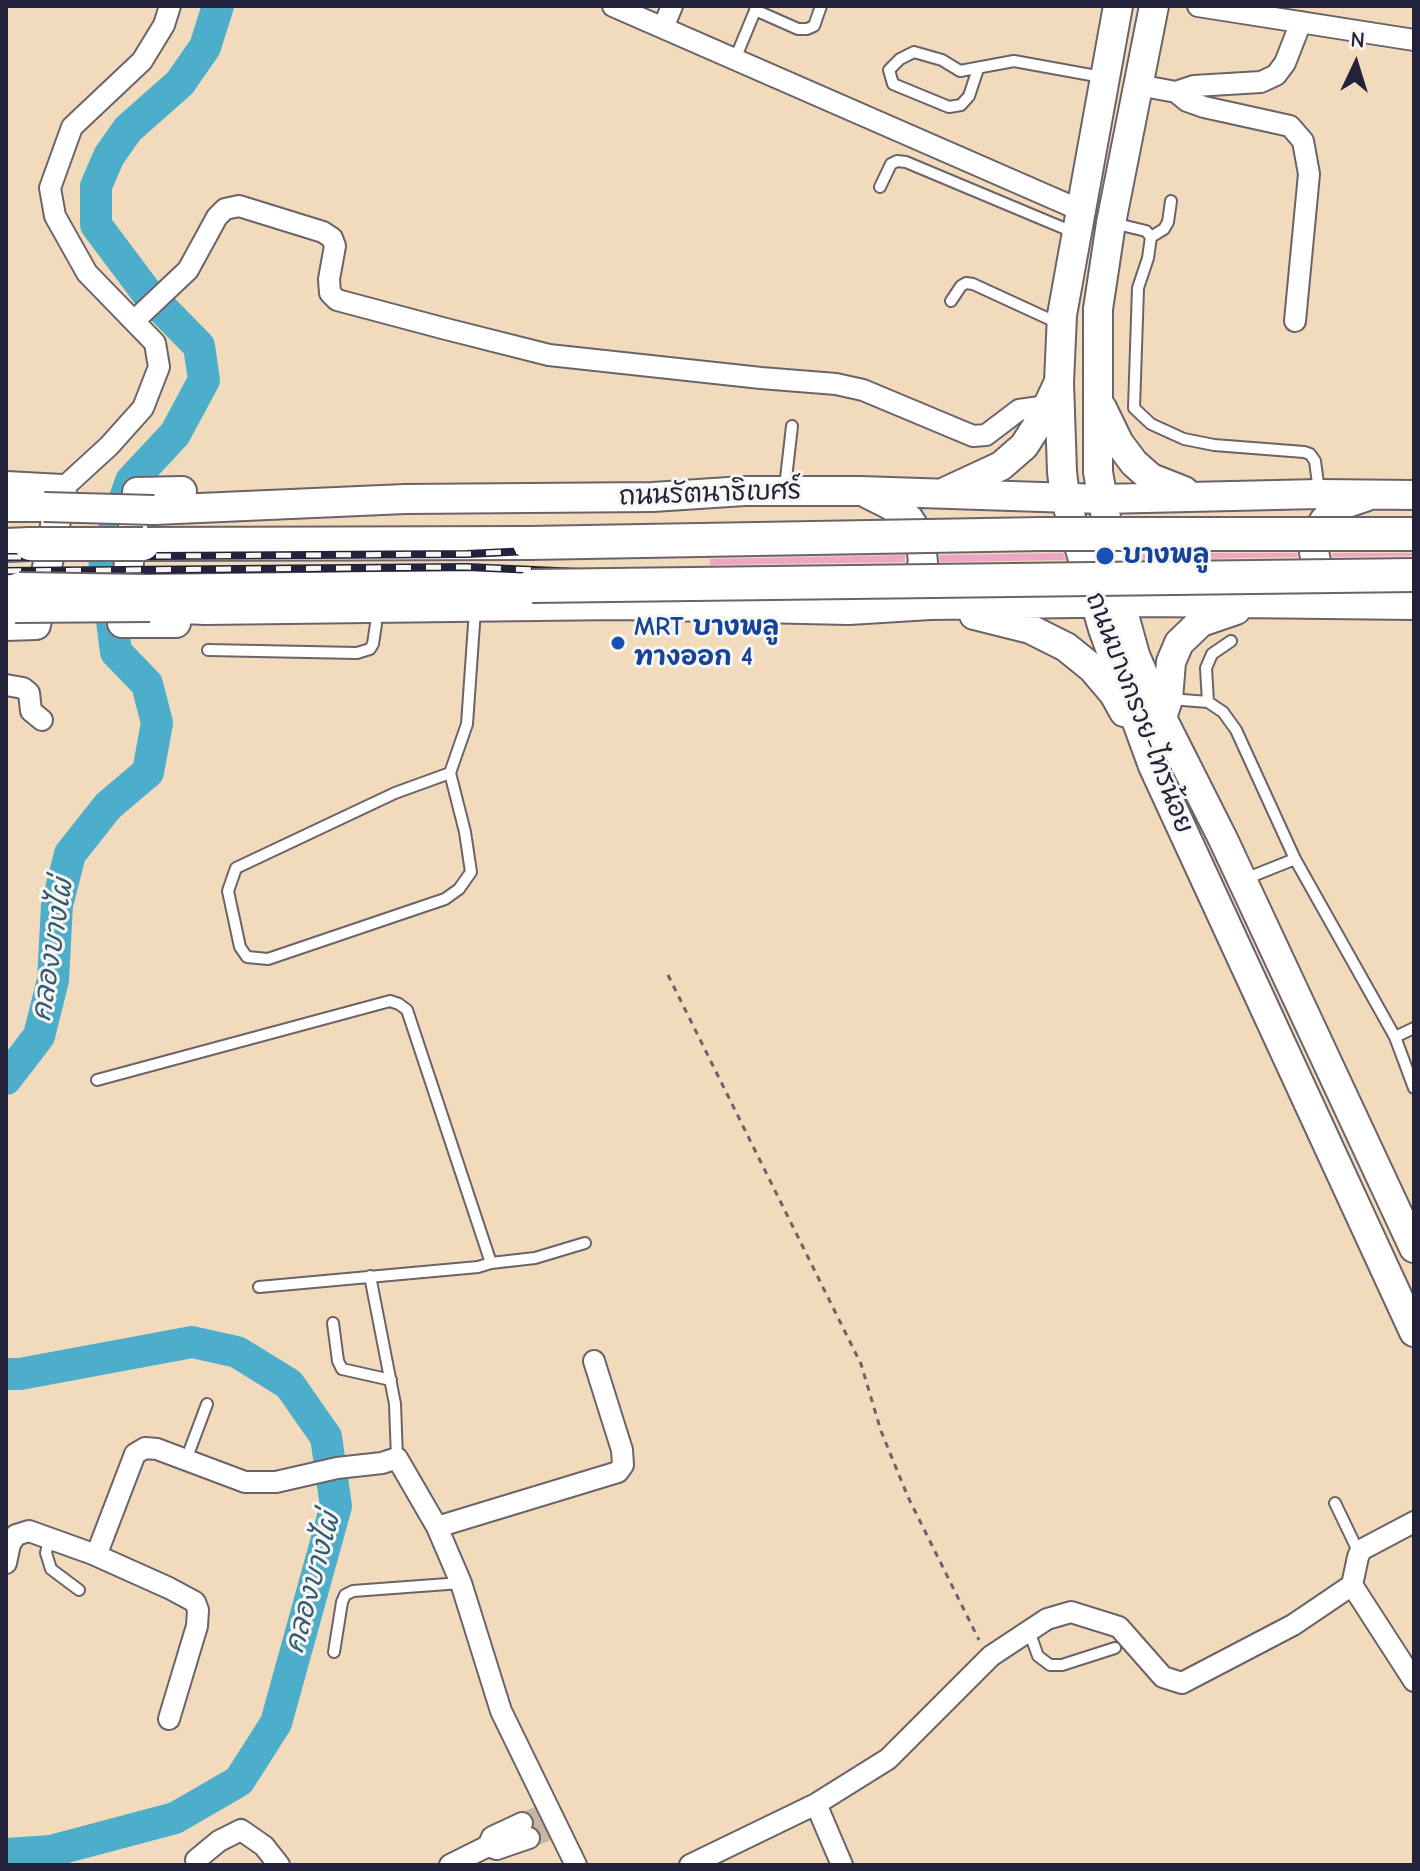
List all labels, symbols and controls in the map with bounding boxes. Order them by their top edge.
north arrow [1316,24,1396,104]
text: N [1350,27,1366,54]
street label: ถนนรัตนาธิเบศร์ [618,475,802,513]
place label: บางพลู [1123,540,1209,572]
marker: บางพลู [1094,545,1116,567]
street label: ถนนบางกรวย-ไทรน้อย [1079,588,1199,838]
place label: MRT บางพลู ทางออก 4 [634,612,779,674]
marker: MRT บางพลู ทางออก 4 [609,634,627,652]
water label: คลองบางไผ่ [25,876,81,1024]
water label: คลองบางไผ่ [278,1509,348,1657]

